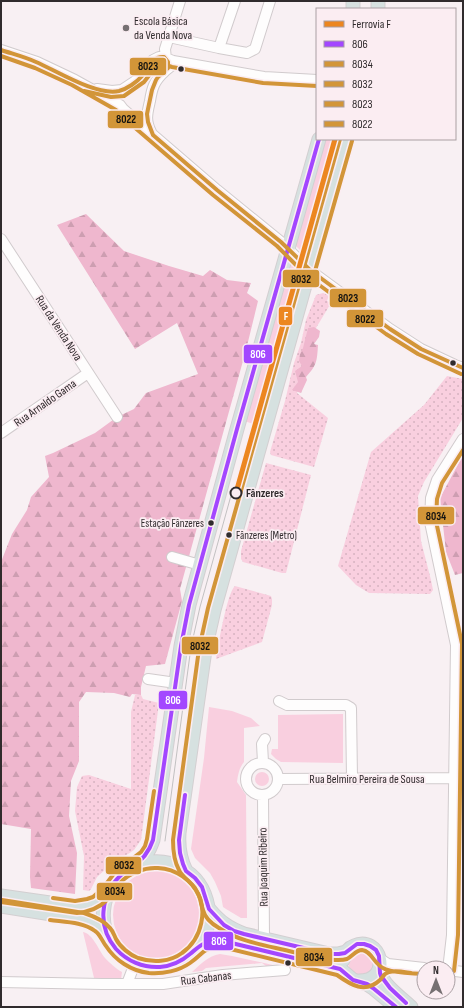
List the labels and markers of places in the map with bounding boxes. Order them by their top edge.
place label: Escola Básica da Venda Nova [134,14,193,43]
marker: Escola Básica da Venda Nova [121,23,131,33]
unlabelled marker [176,64,186,74]
unlabelled marker [448,358,458,368]
marker: Fânzeres [229,486,243,500]
place label: Fânzeres [246,486,284,501]
place label: Estação Fânzeres [141,517,204,530]
marker: Estação Fânzeres [206,518,216,528]
place label: Fânzeres (Metro) [236,529,297,542]
marker: Fânzeres (Metro) [224,530,234,540]
unlabelled marker [283,958,293,968]

